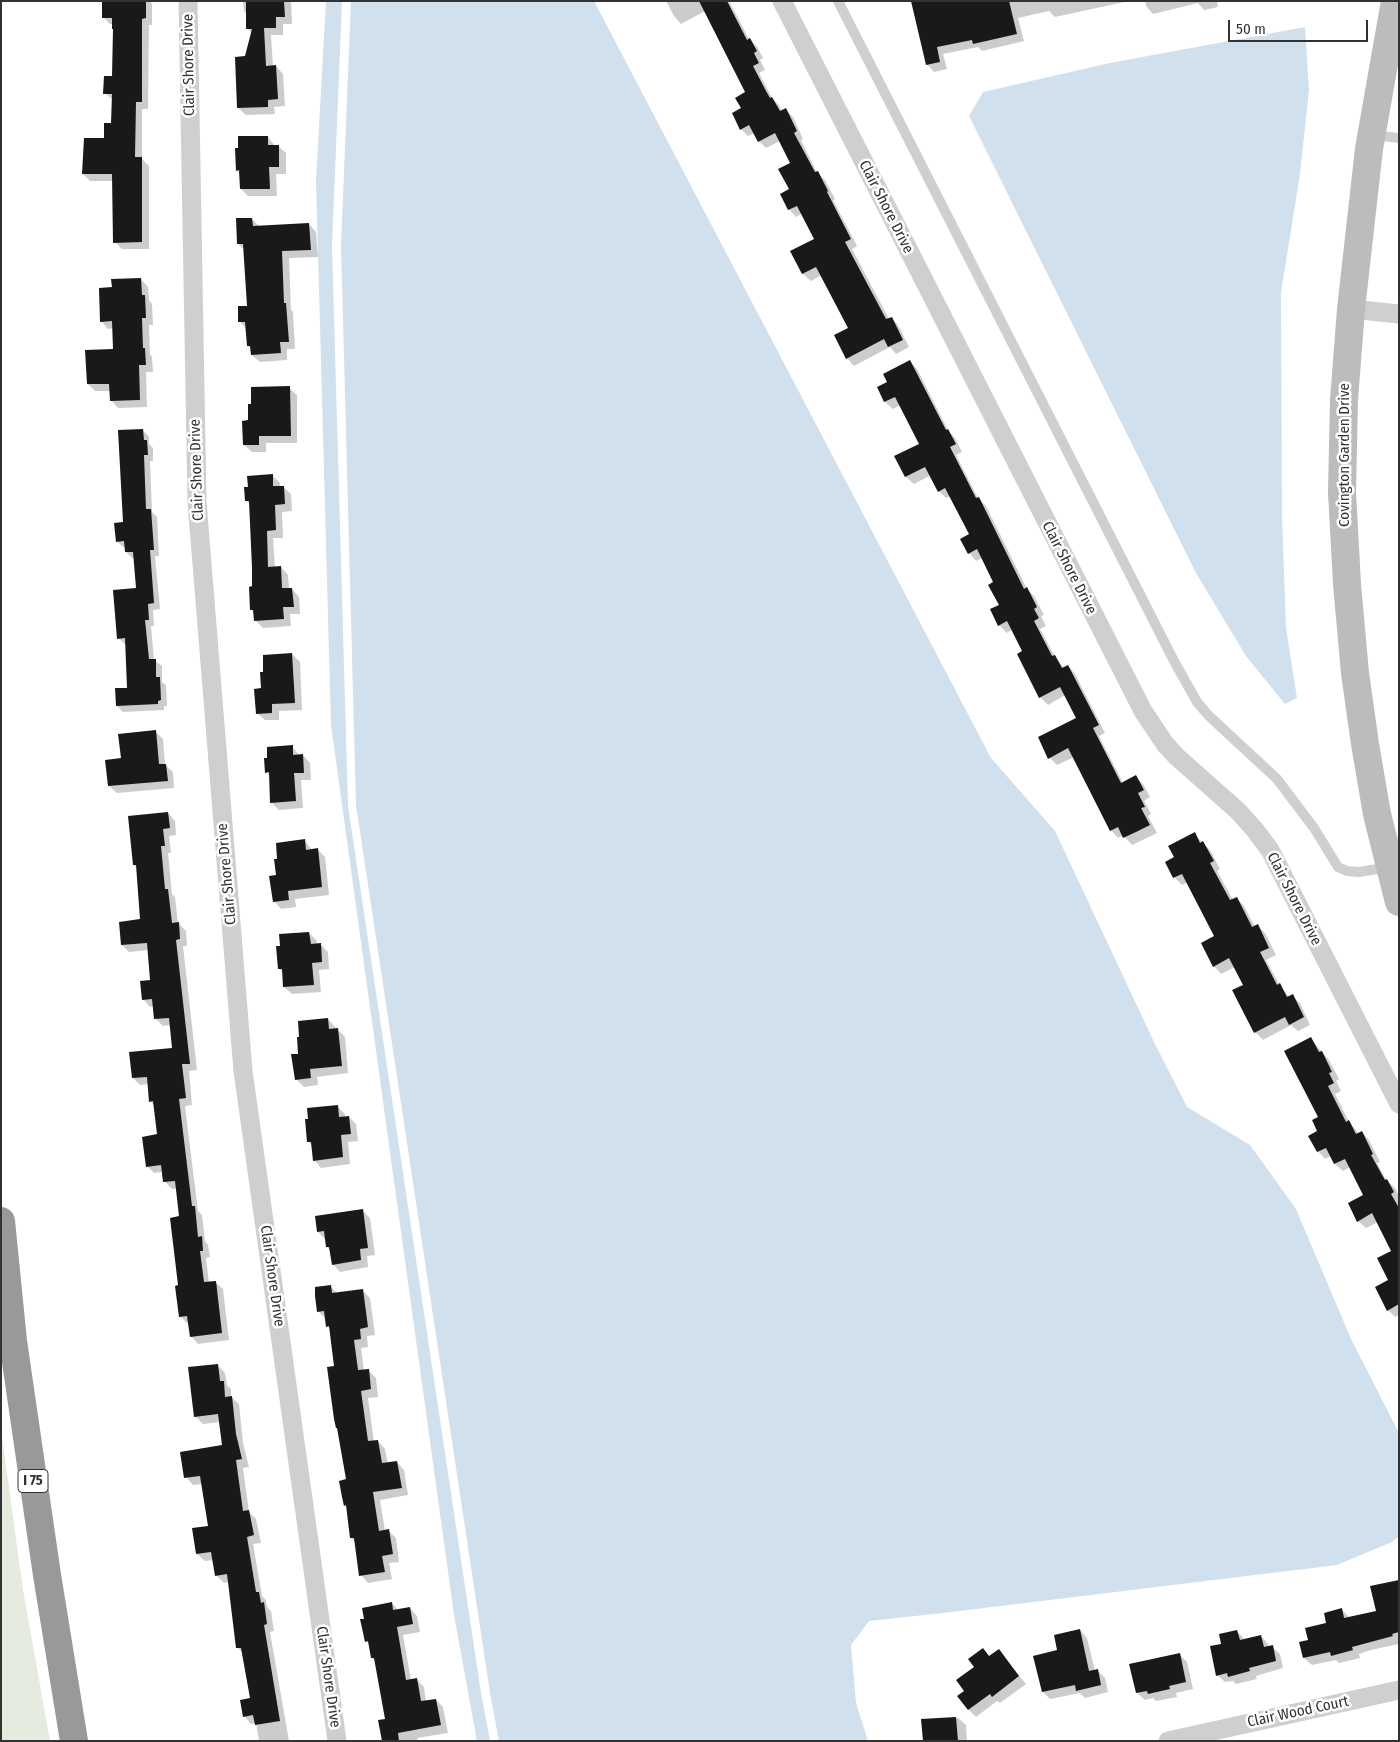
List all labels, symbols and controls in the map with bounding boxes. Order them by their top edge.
scale bar [1230,10,1370,42]
street label: Clair Shore Drive [179,14,199,116]
text: 50 m [1236,20,1266,38]
street label: Clair Shore Drive [855,157,917,257]
street label: Covington Garden Drive [1336,383,1354,527]
street label: Clair Shore Drive [186,419,208,521]
street label: Clair Shore Drive [1038,518,1100,618]
street label: Clair Shore Drive [214,822,240,926]
street label: Clair Shore Drive [1263,849,1325,949]
street label: Clair Shore Drive [256,1224,288,1328]
road number: I 75 [18,1470,48,1492]
street label: Clair Shore Drive [312,1625,344,1729]
street label: Clair Wood Court [1246,1693,1350,1731]

